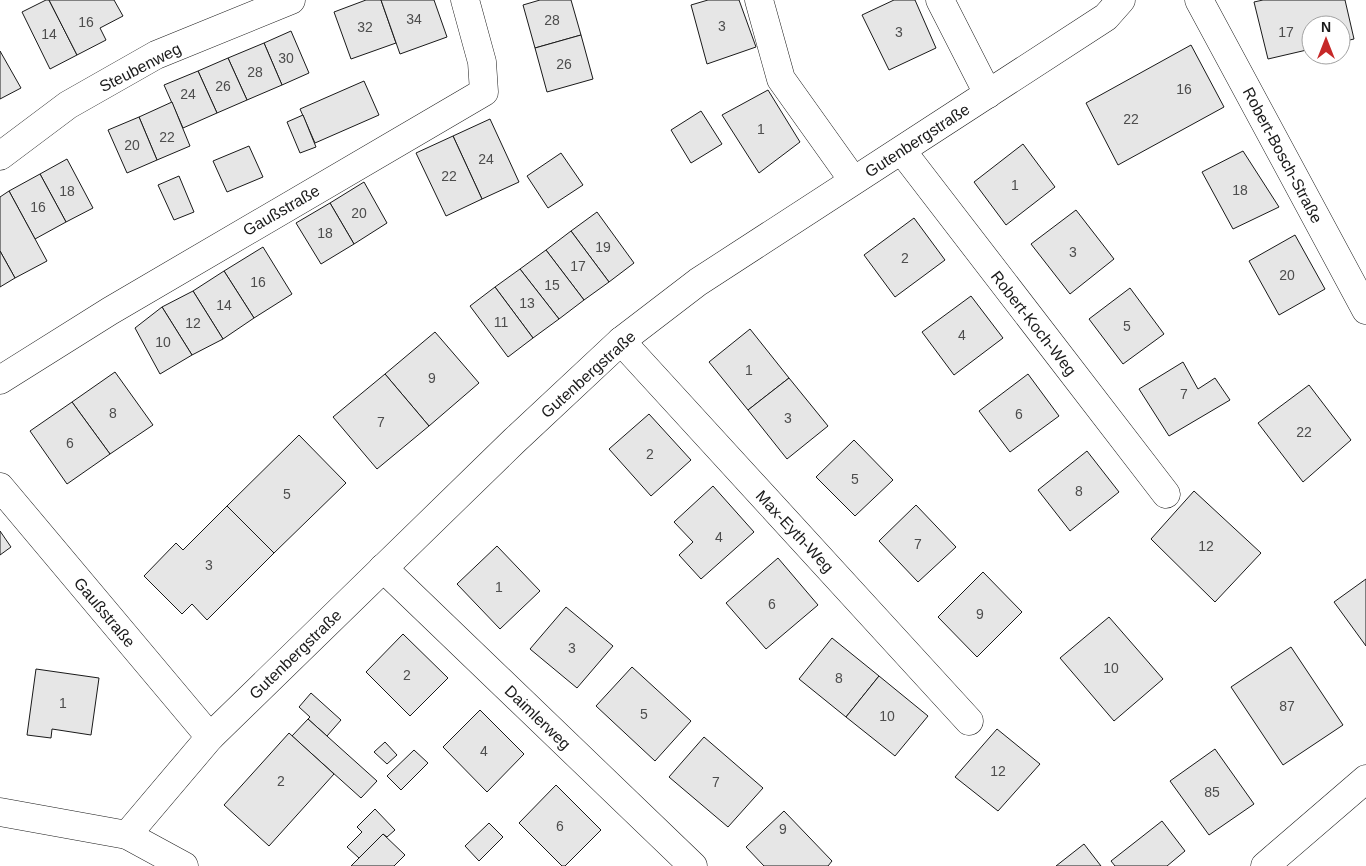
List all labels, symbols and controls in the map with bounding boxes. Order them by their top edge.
house number: 34 [406,11,422,27]
house number: 28 [544,12,560,28]
house number: 16 [78,14,94,30]
north arrow [1301,15,1351,65]
house number: 3 [718,18,726,34]
house number: 32 [357,19,373,35]
text: N [1321,19,1331,35]
house number: 3 [895,24,903,40]
house number: 17 [1278,24,1294,40]
house number: 14 [41,26,57,42]
street label: Steubenweg [97,40,184,95]
house number: 30 [278,50,294,66]
house number: 26 [556,56,572,72]
house number: 28 [247,64,263,80]
house number: 26 [215,78,231,94]
house number: 16 [1176,81,1192,97]
street label: Robert-Bosch-Straße [1240,85,1326,226]
house number: 24 [180,86,196,102]
street label: Gutenbergstraße [862,100,973,180]
house number: 22 [1123,111,1139,127]
house number: 1 [757,121,765,137]
house number: 22 [159,129,175,145]
house number: 20 [124,137,140,153]
house number: 24 [478,151,494,167]
house number: 22 [441,168,457,184]
house number: 1 [1011,177,1019,193]
street label: Gaußstraße [240,182,323,239]
house number: 18 [1232,182,1248,198]
house number: 18 [59,183,75,199]
house number: 16 [30,199,46,215]
house number: 20 [351,205,367,221]
house number: 18 [317,225,333,241]
house number: 19 [595,239,611,255]
house number: 3 [1069,244,1077,260]
house number: 2 [901,250,909,266]
house number: 17 [570,258,586,274]
house number: 20 [1279,267,1295,283]
street label: Robert-Koch-Weg [988,268,1080,379]
house number: 16 [250,274,266,290]
house number: 15 [544,277,560,293]
house number: 13 [519,295,535,311]
house number: 14 [216,297,232,313]
house number: 11 [494,314,508,330]
house number: 12 [185,315,201,331]
house number: 5 [1123,318,1131,334]
house number: 4 [958,327,966,343]
street label: Gutenbergstraße [538,328,639,421]
house number: 10 [155,334,171,350]
house number: 1 [745,362,753,378]
house number: 9 [428,370,436,386]
house number: 7 [1180,386,1188,402]
house number: 8 [109,405,117,421]
house number: 6 [1015,406,1023,422]
house number: 3 [784,410,792,426]
house number: 7 [377,414,385,430]
house number: 22 [1296,424,1312,440]
house number: 6 [66,435,74,451]
house number: 2 [646,446,654,462]
house number: 5 [851,471,859,487]
house number: 8 [1075,483,1083,499]
house number: 5 [283,486,291,502]
street label: Max-Eyth-Weg [752,487,837,576]
house number: 4 [715,529,723,545]
house number: 7 [914,536,922,552]
house number: 12 [1198,538,1214,554]
house number: 3 [205,557,213,573]
street label: Gaußstraße [71,574,139,651]
house number: 1 [495,579,503,595]
house number: 6 [768,596,776,612]
street label: Gutenbergstraße [246,606,345,702]
house number: 9 [976,606,984,622]
house number: 3 [568,640,576,656]
house number: 10 [1103,660,1119,676]
house number: 2 [403,667,411,683]
house number: 8 [835,670,843,686]
street label: Daimlerweg [501,682,574,753]
house number: 1 [59,695,67,711]
house number: 87 [1279,698,1295,714]
house number: 5 [640,706,648,722]
house number: 10 [879,708,895,724]
house number: 4 [480,743,488,759]
house number: 12 [990,763,1006,779]
house number: 2 [277,773,285,789]
house number: 7 [712,774,720,790]
house number: 85 [1204,784,1220,800]
house number: 6 [556,818,564,834]
house number: 9 [779,821,787,837]

